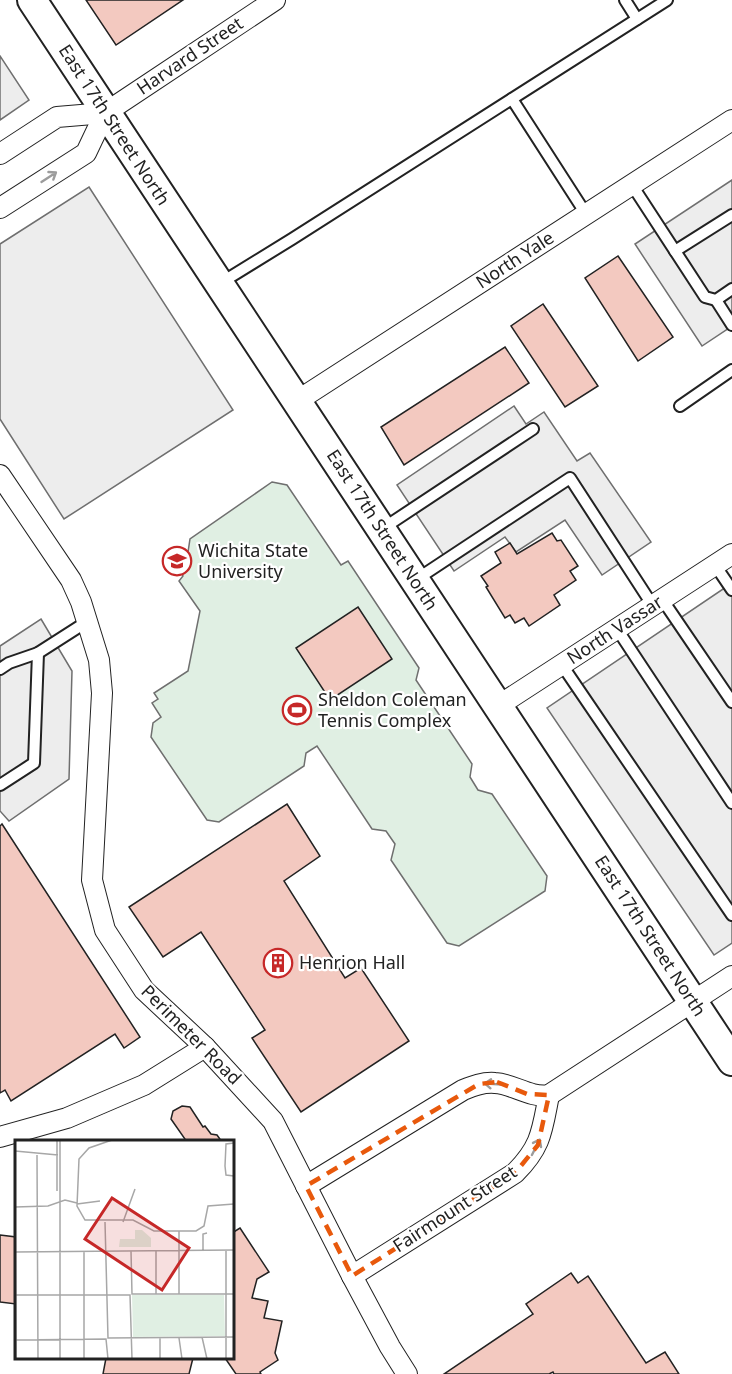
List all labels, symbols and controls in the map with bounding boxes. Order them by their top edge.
street label: Harvard Street [132,11,248,100]
street label: East 17th Street North [54,39,176,210]
one-way arrow [40,170,57,182]
street label: North Yale [471,225,558,293]
street label: East 17th Street North [322,444,444,615]
place label: Wichita State University [198,538,308,583]
school or university icon: Wichita State University [161,545,193,577]
street label: North Vassar [562,589,667,669]
place label: Sheldon Coleman Tennis Complex [318,687,467,732]
sports icon: Sheldon Coleman Tennis Complex [281,694,313,726]
street label: East 17th Street North [590,850,712,1021]
building icon: Henrion Hall [262,947,294,979]
place label: Henrion Hall [299,950,405,974]
street label: Perimeter Road [137,979,247,1089]
one-way arrow [484,1078,503,1089]
one-way arrow [530,1138,542,1156]
inset map [15,1140,234,1359]
street label: Fairmount Street [388,1159,521,1257]

